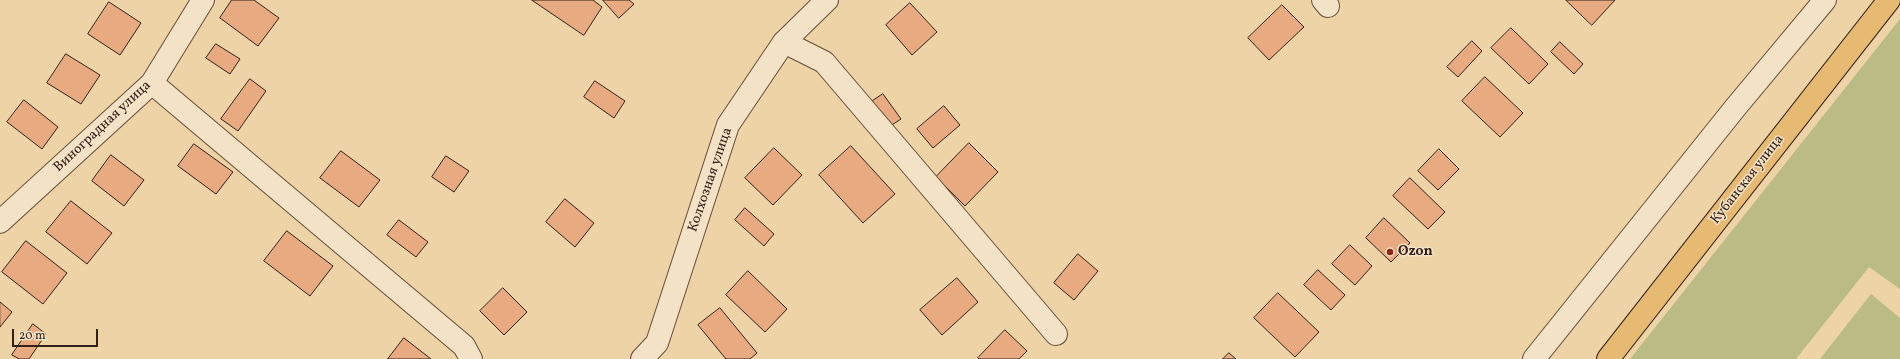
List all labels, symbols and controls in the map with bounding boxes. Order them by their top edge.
street label: Виноградная улица [51,78,155,176]
street label: Колхозная улица [685,126,737,234]
street label: Кубанская улица [1708,132,1788,228]
place label: Ozon [1398,244,1433,260]
marker: Ozon [1385,247,1395,257]
scale bar [14,321,100,347]
text: 20 m [19,328,46,344]

